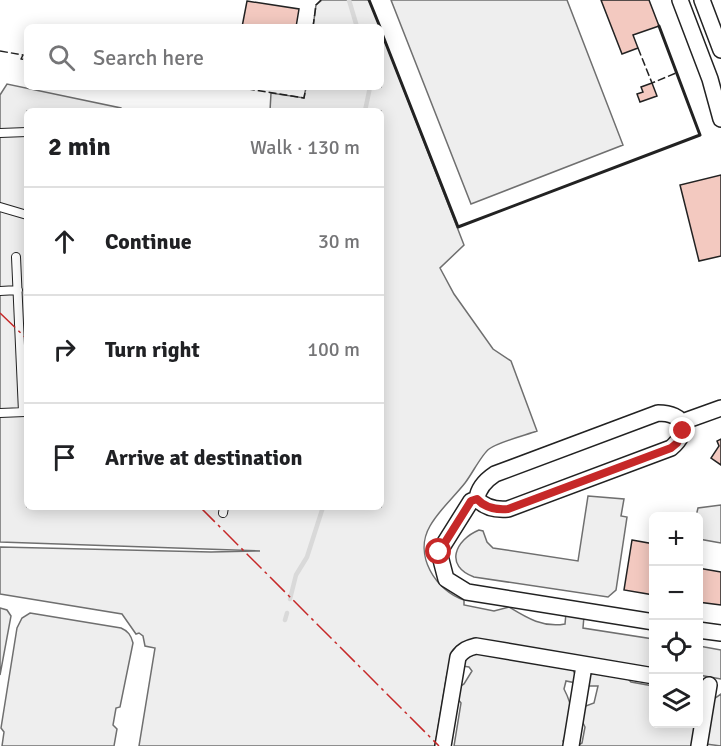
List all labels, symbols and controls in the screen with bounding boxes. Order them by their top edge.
search box [24,24,384,90]
icon: search [45,41,78,74]
text: Search here [93,44,204,71]
text: 2 min [48,131,111,163]
text: Walk · 130 m [250,135,360,160]
icon: ahead [48,225,81,258]
text: Continue [105,228,192,255]
text: 30 m [318,229,360,254]
icon: right [48,333,81,366]
text: Turn right [105,336,200,363]
text: 100 m [307,337,360,362]
route end [669,417,695,443]
icon: arrive [48,441,81,474]
text: Arrive at destination [105,444,302,471]
map controls [649,512,703,728]
button: + [649,512,703,566]
route start [425,538,451,564]
button: − [649,566,703,620]
button: locate [649,620,703,674]
button: layers [649,674,703,728]

